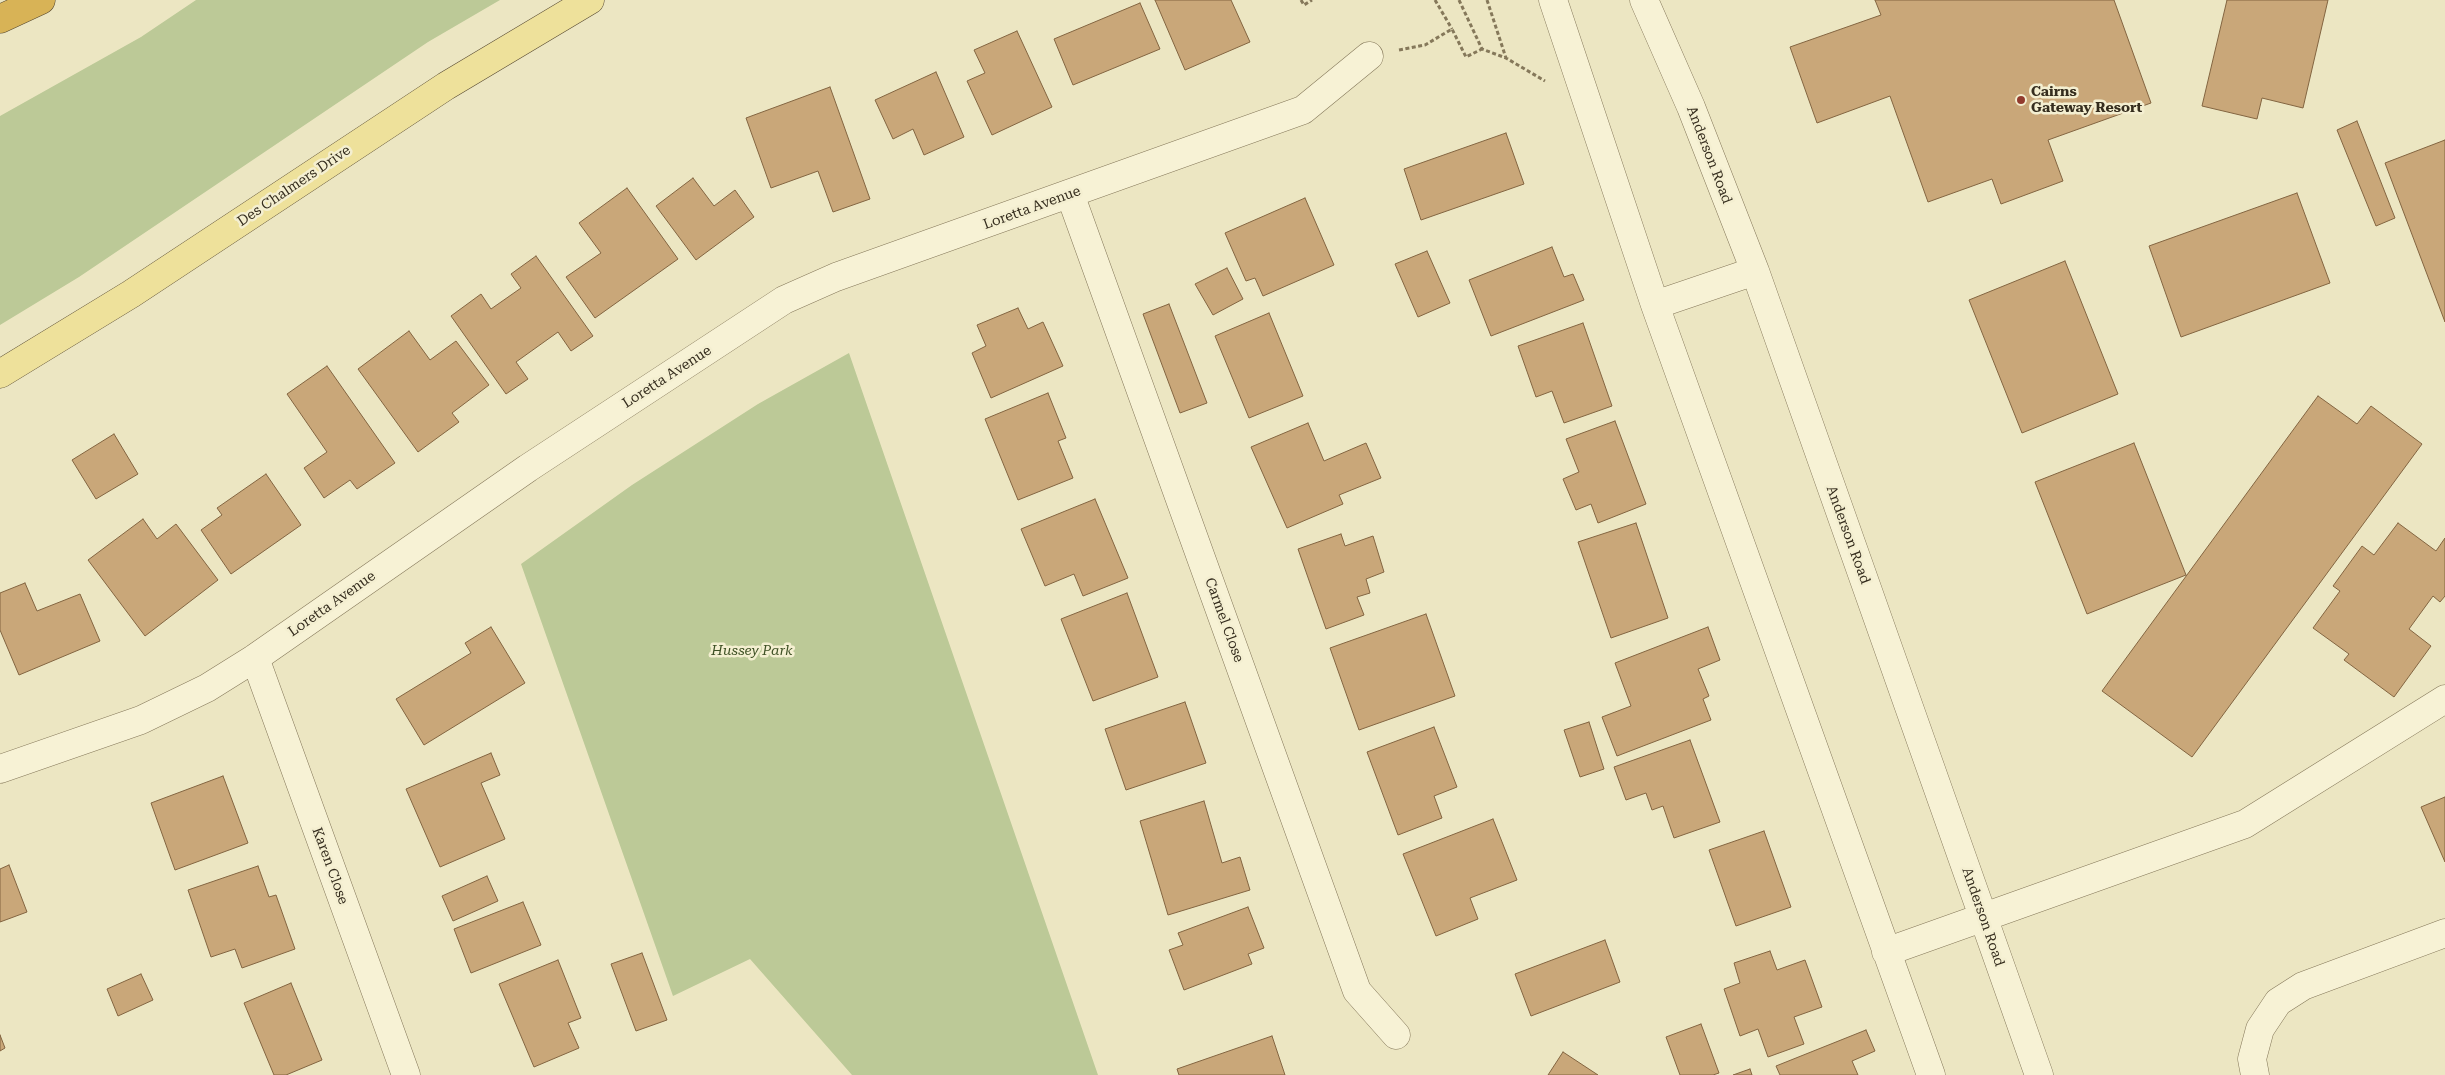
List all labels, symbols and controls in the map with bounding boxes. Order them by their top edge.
place label: Cairns Gateway Resort [2031,84,2142,116]
marker: Cairns Gateway Resort [2015,94,2027,106]
street label: Anderson Road [1683,104,1735,206]
street label: Des Chalmers Drive [234,142,354,230]
street label: Loretta Avenue [981,183,1083,233]
street label: Loretta Avenue [619,342,715,412]
street label: Anderson Road [1822,484,1874,586]
street label: Loretta Avenue [285,568,379,640]
street label: Carmel Close [1201,575,1247,665]
park label: Hussey Park [711,643,793,659]
street label: Karen Close [308,825,352,907]
street label: Anderson Road [1958,865,2008,969]

